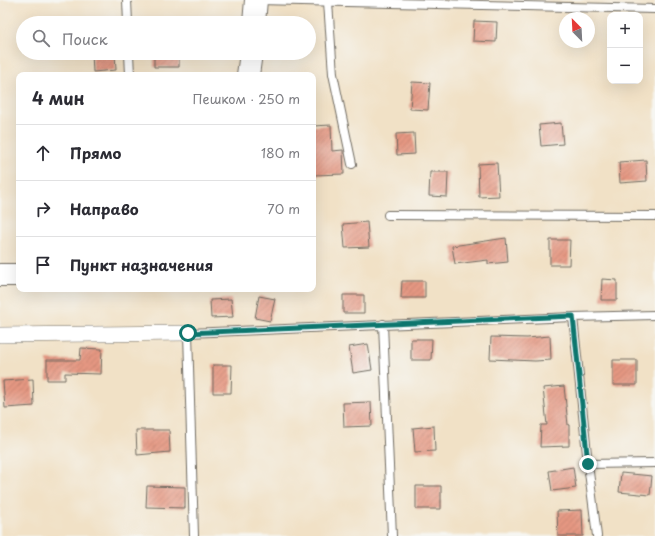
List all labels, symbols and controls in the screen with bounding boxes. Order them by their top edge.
north arrow [559,12,595,48]
map controls [607,12,643,84]
button: + [607,12,643,48]
search box [16,16,316,60]
icon: search [30,27,52,49]
text: Поиск [62,27,108,50]
button: − [607,48,643,84]
text: 4 мин [32,85,85,111]
text: Пешком · 250 m [193,89,300,108]
text: Прямо [70,141,121,164]
icon: ahead [32,142,54,164]
text: 180 m [261,143,300,162]
text: Направо [70,197,139,220]
icon: right [32,198,54,220]
text: 70 m [267,199,300,218]
text: Пункт назначения [70,253,213,276]
icon: arrive [32,254,54,276]
route start [179,324,197,342]
route end [579,455,597,473]

